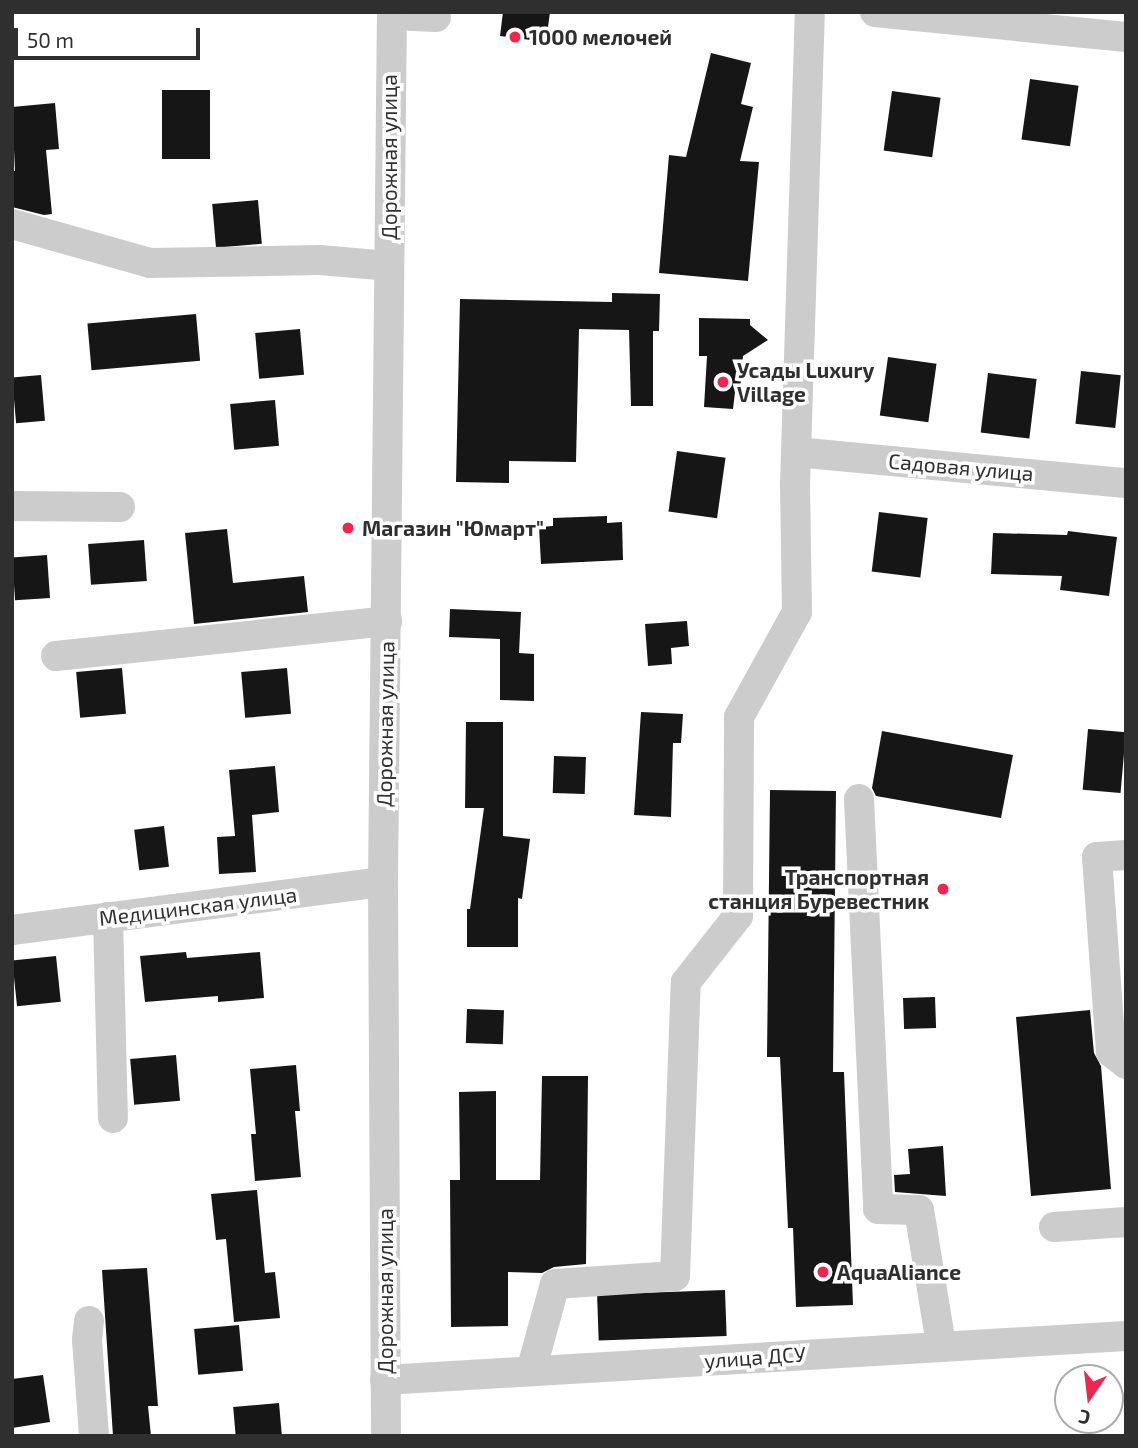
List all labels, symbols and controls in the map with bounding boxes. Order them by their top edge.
scale bar [18,14,203,58]
place label: 1000 мелочей [529,24,672,50]
text: 50 m [27,27,74,52]
marker: 1000 мелочей [507,29,523,45]
street label: Дорожная улица [376,74,402,240]
place label: Усады Luxury Village [737,357,874,407]
marker: Усады Luxury Village [715,374,731,390]
street label: Садовая улица [887,448,1035,486]
place label: Магазин "Юмарт" [362,515,544,541]
marker: Магазин "Юмарт" [340,520,356,536]
street label: Дорожная улица [371,641,399,807]
place label: Транспортная станция Буревестник [708,864,929,914]
street label: Медицинская улица [98,881,298,931]
marker: Транспортная станция Буревестник [935,881,951,897]
street label: Дорожная улица [372,1208,398,1374]
place label: AquaAliance [837,1259,961,1285]
marker: AquaAliance [815,1264,831,1280]
street label: улица ДСУ [703,1341,807,1373]
north arrow [1054,1364,1124,1434]
text: С [1076,1405,1092,1430]

